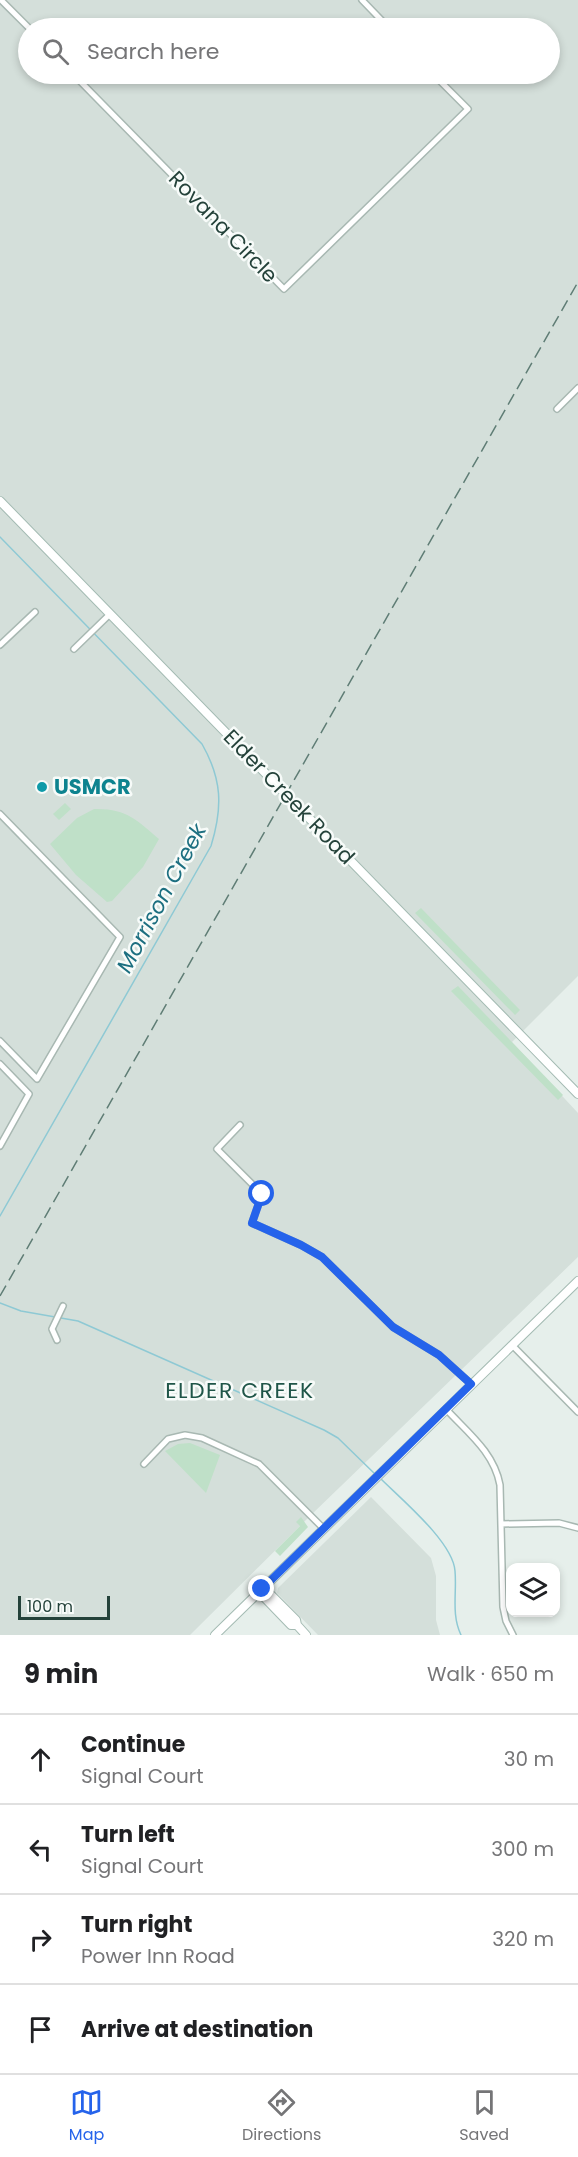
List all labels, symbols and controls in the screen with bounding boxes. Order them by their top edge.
search box [18,18,560,84]
icon: search [39,35,72,68]
text: Search here [87,36,220,67]
street label: Rovana Circle [162,164,284,289]
street label: Elder Creek Road [217,723,362,871]
place label: USMCR [54,772,131,801]
marker: USMCR [35,780,49,794]
water label: Morrison Creek [109,817,215,978]
route start [248,1180,274,1206]
district label: ELDER CREEK [165,1375,315,1406]
map controls [506,1563,560,1617]
button: layers [506,1563,560,1617]
route end [248,1575,274,1601]
scale bar [18,1593,110,1620]
text: 100 m [27,1595,73,1618]
text: 9 min [24,1656,98,1692]
text: Walk · 650 m [427,1660,554,1688]
text: Continue [81,1729,185,1760]
icon: ahead [24,1743,57,1776]
text: 30 m [504,1745,554,1773]
text: Signal Court [81,1762,204,1790]
text: Turn left [81,1819,175,1850]
icon: left [24,1833,57,1866]
text: 300 m [491,1835,554,1863]
text: Signal Court [81,1852,204,1880]
text: Turn right [81,1909,192,1940]
icon: right [24,1923,57,1956]
text: 320 m [492,1925,554,1953]
text: Power Inn Road [81,1942,235,1970]
icon: arrive [24,2013,57,2046]
text: Arrive at destination [81,2014,313,2045]
tab: Map [69,2086,104,2147]
tab: Directions [242,2086,321,2147]
tab: Saved [459,2086,509,2147]

